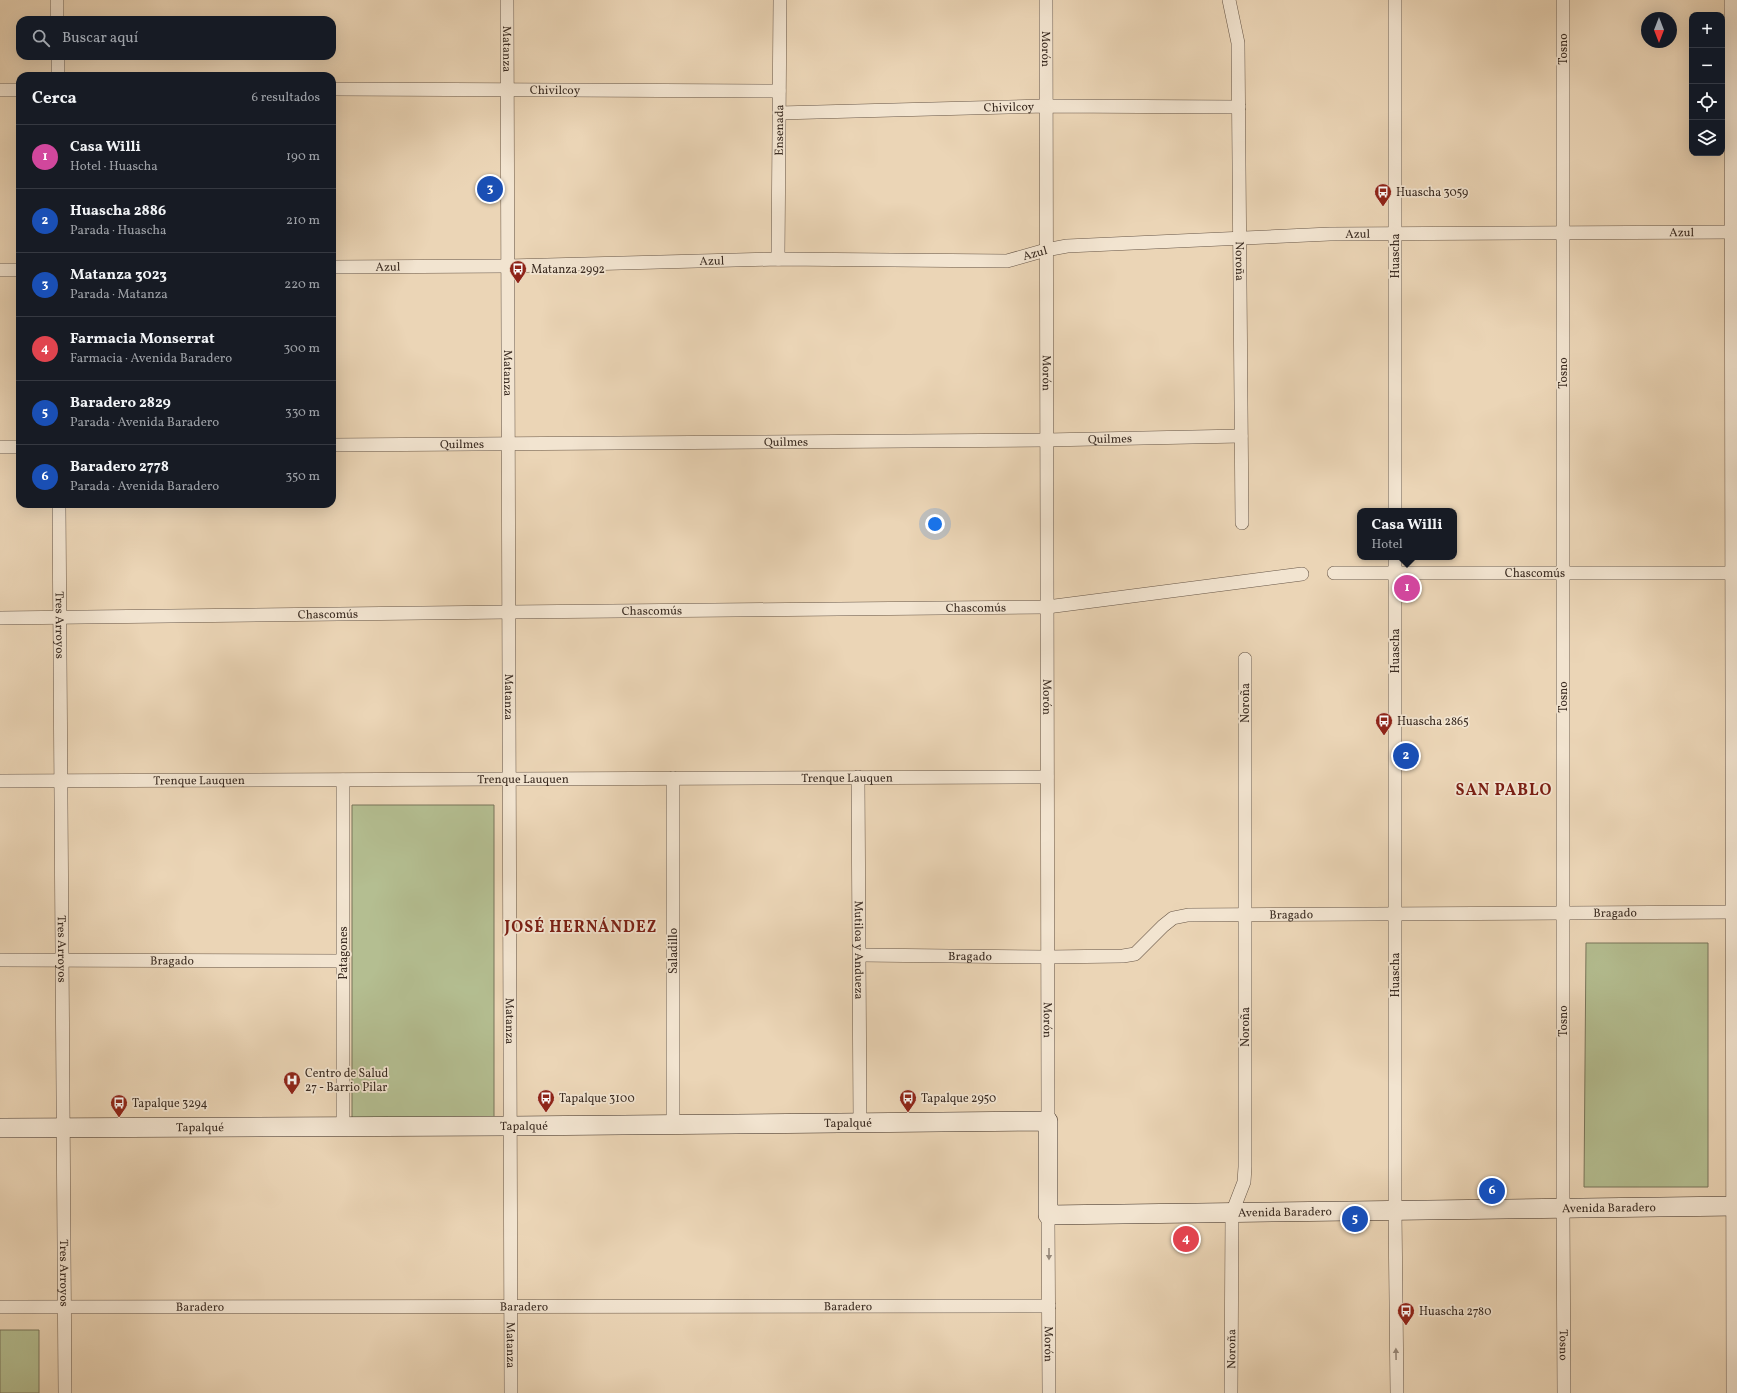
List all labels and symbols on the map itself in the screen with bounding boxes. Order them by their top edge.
north arrow [1641,12,1677,48]
street label: Matanza [498,26,514,72]
street label: Morón [1037,31,1053,67]
street label: Tosno [1556,33,1572,65]
street label: Chivilcoy [530,83,581,99]
street label: Chivilcoy [984,99,1035,117]
street label: Ensenada [772,104,788,156]
pin: 3 [477,174,503,204]
bus stop icon: Huascha 3059 [1373,182,1393,207]
place label: Huascha 3059 [1396,185,1468,201]
street label: Azul [1669,225,1695,241]
street label: Azul [1345,227,1371,243]
street label: Huascha [1388,233,1404,279]
street label: Noroña [1231,241,1247,281]
street label: Azul [1021,243,1050,265]
street label: Azul [699,253,725,270]
bus stop icon: Matanza 2992 [508,259,528,284]
street label: Azul [376,260,401,276]
place label: Matanza 2992 [531,262,605,278]
street label: Matanza [499,350,515,396]
street label: Morón [1038,355,1054,391]
street label: Tosno [1556,357,1572,389]
street label: Quilmes [1088,431,1132,448]
street label: Quilmes [764,435,808,451]
street label: Quilmes [440,437,484,453]
your location [925,514,945,534]
street label: Chascomús [1505,566,1565,582]
pin: 1 [1394,573,1420,603]
street label: Tres Arroyos [51,591,67,659]
street label: Chascomús [946,600,1006,617]
street label: Chascomús [622,603,682,620]
street label: Chascomús [298,607,358,623]
street label: Huascha [1388,628,1404,674]
street label: Matanza [500,674,516,720]
street label: Morón [1038,679,1054,715]
street label: Tosno [1556,681,1572,713]
street label: Noroña [1238,683,1254,723]
bus stop icon: Huascha 2865 [1374,711,1394,736]
place label: Huascha 2865 [1397,714,1469,730]
pin: 2 [1393,741,1419,771]
street label: Trenque Lauquen [801,771,893,787]
street label: Trenque Lauquen [477,772,569,788]
street label: Trenque Lauquen [153,773,245,789]
district label: SAN PABLO [1455,780,1553,802]
street label: Mutiloa y Andueza [850,900,866,1000]
street label: Bragado [1593,906,1637,922]
street label: Bragado [1269,907,1313,924]
street label: Tres Arroyos [53,915,69,983]
district label: JOSÉ HERNÁNDEZ [503,917,658,939]
street label: Patagones [336,926,352,980]
street label: Saladillo [666,928,682,974]
street label: Bragado [948,949,992,965]
street label: Huascha [1388,952,1404,998]
street label: Bragado [150,953,194,970]
street label: Matanza [501,998,517,1044]
street label: Morón [1039,1002,1055,1038]
street label: Tosno [1556,1005,1572,1037]
street label: Noroña [1238,1007,1254,1047]
place label: Centro de Salud 27 - Barrio Pilar [305,1066,389,1096]
hospital icon: Centro de Salud 27 - Barrio Pilar [282,1070,302,1095]
bus stop icon: Tapalque 3100 [536,1088,556,1113]
bus stop icon: Tapalque 2950 [898,1088,918,1113]
place label: Tapalque 3100 [559,1091,635,1107]
place label: Tapalque 2950 [921,1091,996,1107]
bus stop icon: Tapalque 3294 [109,1093,129,1118]
place label: Tapalque 3294 [132,1096,208,1112]
street label: Tapalqué [824,1116,872,1132]
street label: Tapalqué [500,1119,548,1135]
street label: Tapalqué [176,1120,224,1136]
pin: 6 [1479,1176,1505,1206]
street label: Avenida Baradero [1562,1200,1656,1217]
street label: Avenida Baradero [1238,1204,1332,1222]
pin: 5 [1342,1204,1368,1234]
pin: 4 [1173,1224,1199,1254]
street label: Tres Arroyos [55,1239,71,1307]
one-way arrow [1046,1248,1052,1261]
street label: Baradero [500,1299,548,1316]
street label: Baradero [824,1299,872,1315]
street label: Baradero [176,1300,224,1316]
bus stop icon: Huascha 2780 [1396,1301,1416,1326]
place label: Huascha 2780 [1419,1304,1491,1320]
street label: Matanza [502,1322,518,1368]
street label: Morón [1040,1326,1056,1362]
street label: Noroña [1224,1329,1240,1369]
street label: Tosno [1555,1329,1571,1361]
one-way arrow [1393,1348,1400,1360]

